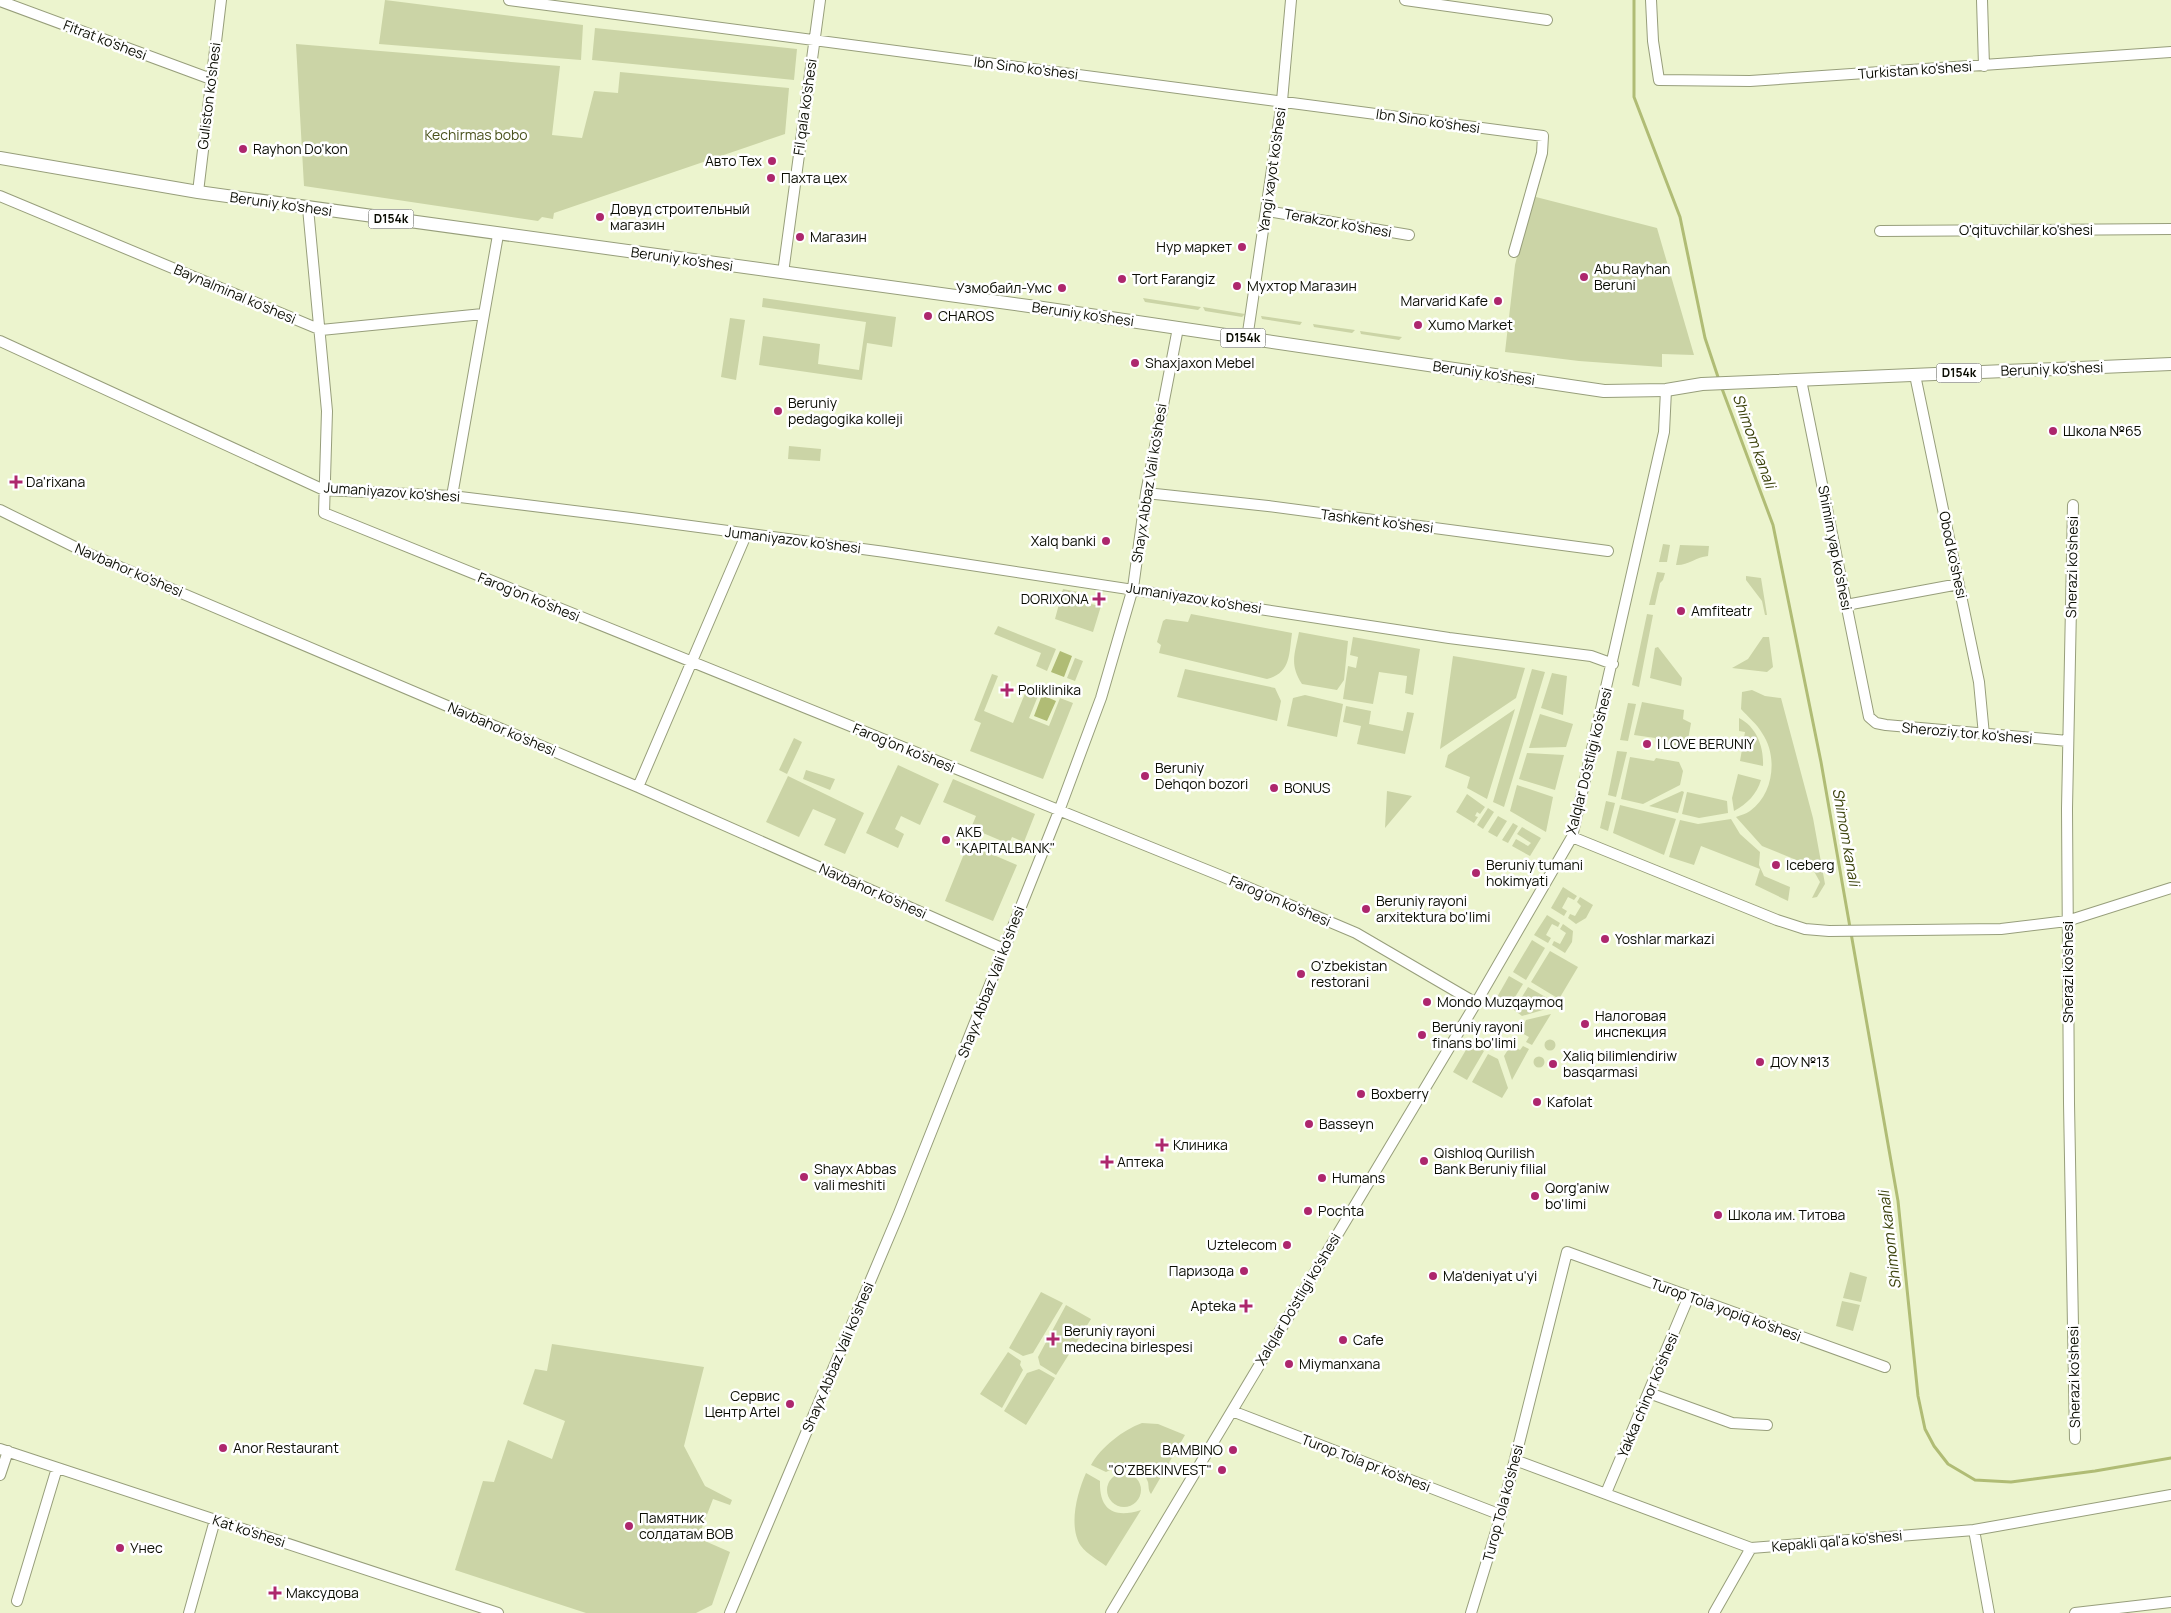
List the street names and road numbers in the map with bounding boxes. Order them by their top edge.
street label: Fitrat ko'shesi [61,15,150,64]
street label: Guliston ko'shesi [193,41,225,151]
street label: Ibn Sino ko'shesi [973,52,1079,83]
street label: Turkistan ko'shesi [1857,56,1973,83]
street label: Fil qala ko'shesi [788,57,821,156]
street label: Ibn Sino ko'shesi [1375,104,1481,137]
street label: Yangi xayot ko'shesi [1253,106,1290,234]
street label: Beruniy ko'shesi [229,187,333,220]
street label: Terakzor ko'shesi [1283,204,1393,241]
road number: D154k [368,210,414,228]
street label: O'qituvchilar ko'shesi [1959,220,2093,239]
street label: Beruniy ko'shesi [630,242,734,275]
street label: Baynalminal ko'shesi [171,259,299,328]
street label: Beruniy ko'shesi [1031,297,1135,330]
road number: D154k [1220,328,1266,348]
street label: Beruniy ko'shesi [1432,356,1536,389]
street label: Beruniy ko'shesi [2000,357,2104,380]
road number: D154k [1936,363,1982,382]
street label: Shayx Abbaz Vali ko'shesi [1127,402,1171,564]
street label: Jumaniyazov ko'shesi [323,477,461,506]
street label: Shimim yap ko'shesi [1814,484,1857,612]
street label: Tashkent ko'shesi [1320,504,1434,537]
street label: Obod ko'shesi [1935,509,1972,600]
street label: Sherazi ko'shesi [2061,516,2082,618]
street label: Jumaniyazov ko'shesi [724,522,862,557]
street label: Navbahor ko'shesi [72,538,186,601]
street label: Farog'on ko'shesi [475,567,583,626]
street label: Jumaniyazov ko'shesi [1125,577,1263,618]
street label: Xalqlar Do'stligi ko'shesi [1561,685,1616,836]
street label: Navbahor ko'shesi [445,697,559,760]
street label: Sheroziy tor ko'shesi [1901,717,2033,748]
street label: Farog'on ko'shesi [850,718,958,777]
street label: Navbahor ko'shesi [816,858,930,923]
street label: Farog'on ko'shesi [1227,871,1334,930]
street label: Shayx Abbaz Vali ko'shesi [953,903,1028,1060]
street label: Sherazi ko'shesi [2058,921,2077,1023]
street label: Xalqlar Do'stligi ko'shesi [1251,1229,1345,1368]
street label: Turop Tola yopiq ko'shesi [1648,1273,1804,1346]
street label: Shayx Abbaz Vali ko'shesi [797,1279,878,1435]
street label: Sherazi ko'shesi [2063,1326,2084,1428]
street label: Yakka chinor ko'shesi [1613,1330,1682,1460]
street label: Turop Tola pr ko'shesi [1299,1429,1433,1496]
street label: Turop Tola ko'shesi [1478,1442,1527,1564]
street label: Kat ko'shesi [210,1510,288,1551]
street label: Kepakli qal'a ko'shesi [1771,1525,1903,1556]

